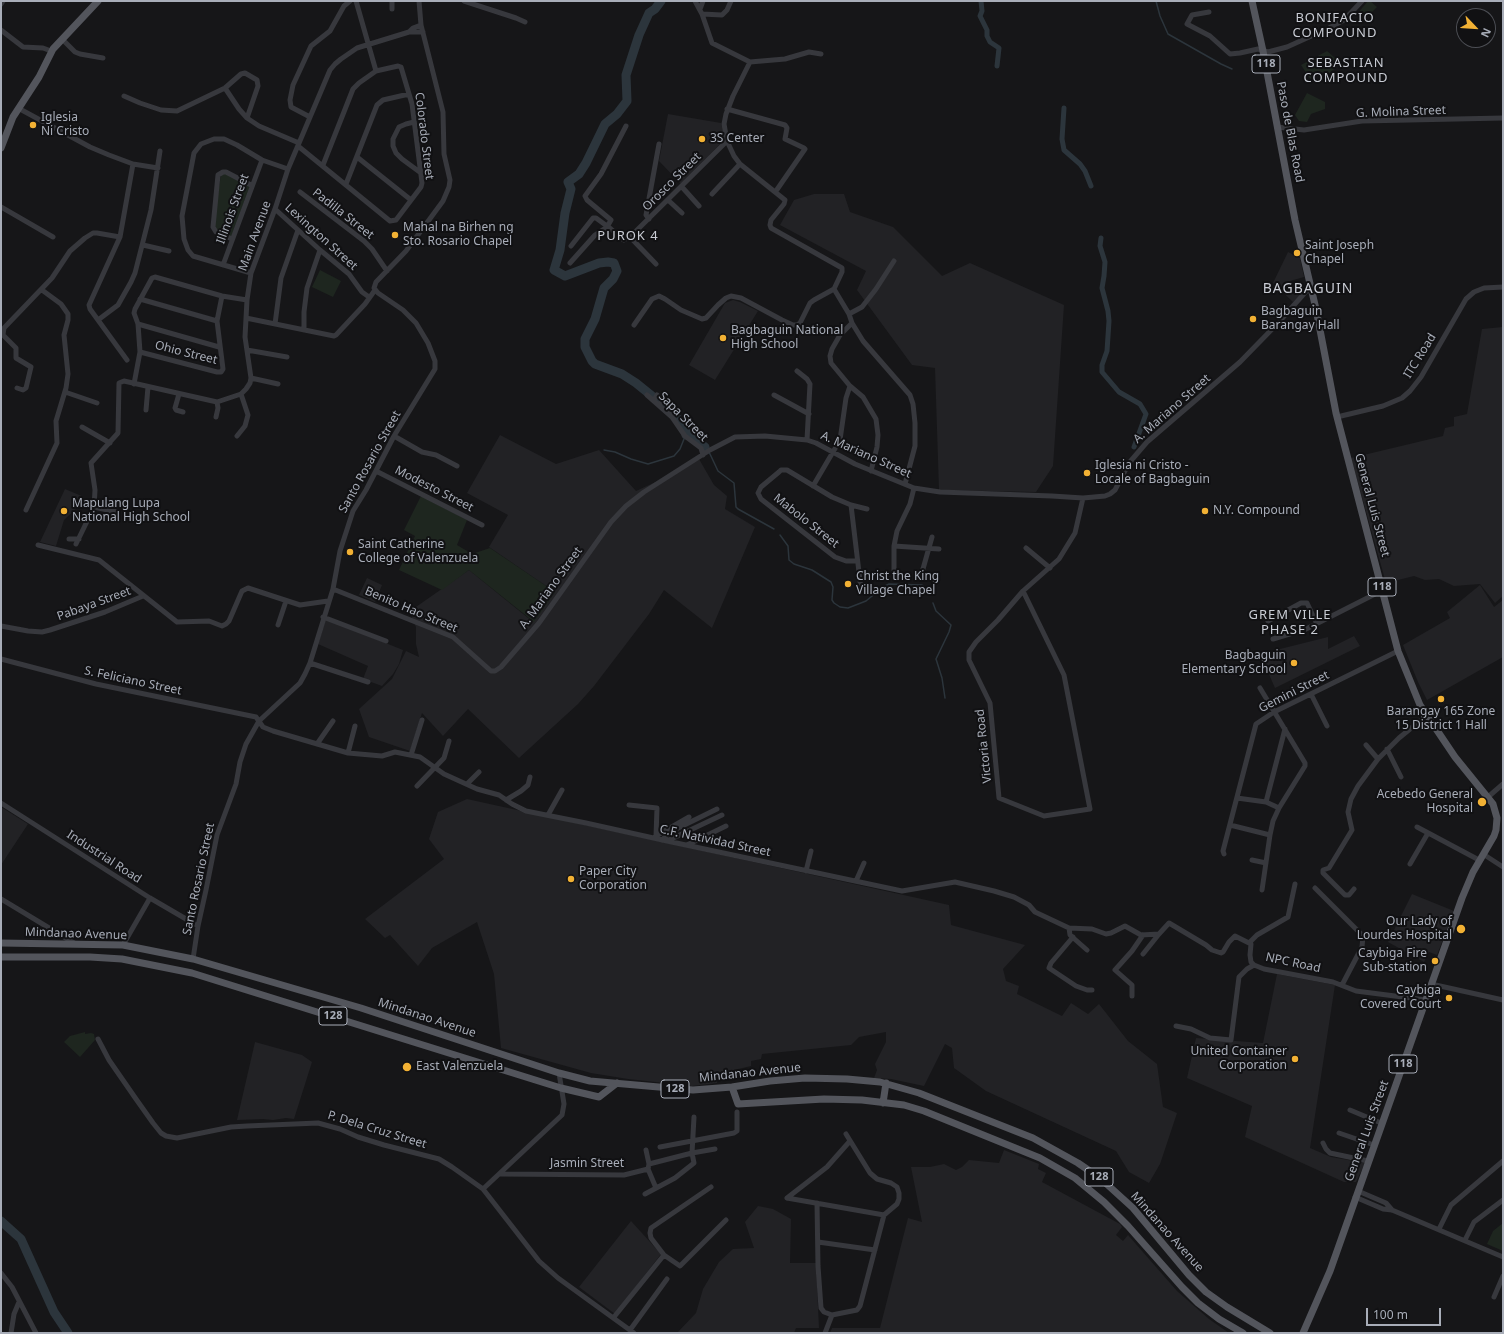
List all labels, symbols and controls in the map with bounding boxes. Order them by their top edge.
north arrow [1456,8,1496,48]
district label: BONIFACIO COMPOUND [1293,10,1377,41]
text: N [1478,26,1495,40]
road number: 118 [1252,55,1280,73]
district label: SEBASTIAN COMPOUND [1304,55,1388,86]
street label: Paso de Blas Road [1273,80,1307,184]
street label: Colorado Street [411,91,437,181]
street label: G. Molina Street [1356,103,1446,121]
place label: Iglesia Ni Cristo [41,111,89,139]
marker: Iglesia Ni Cristo [28,120,38,130]
place label: 3S Center [710,132,764,146]
marker: 3S Center [697,134,707,144]
street label: Orosco Street [640,150,704,214]
street label: Illinois Street [214,172,252,246]
street label: Padilla Street [309,186,377,242]
street label: Main Avenue [236,199,274,273]
street label: Lexington Street [282,201,360,273]
place label: Mahal na Birhen ng Sto. Rosario Chapel [403,221,514,249]
district label: PUROK 4 [597,228,659,244]
marker: Mahal na Birhen ng Sto. Rosario Chapel [390,230,400,240]
place label: Saint Joseph Chapel [1305,239,1374,267]
marker: Saint Joseph Chapel [1292,248,1302,258]
district label: BAGBAGUIN [1263,281,1353,297]
place label: Bagbaguin Barangay Hall [1261,305,1340,333]
marker: Bagbaguin Barangay Hall [1248,314,1258,324]
place label: Bagbaguin National High School [731,324,843,352]
street label: ITC Road [1401,331,1439,381]
marker: Bagbaguin National High School [718,333,728,343]
street label: Ohio Street [153,338,219,368]
street label: A. Mariano Street [1130,372,1214,446]
street label: Sapa Street [655,389,711,445]
street label: Santo Rosario Street [336,408,404,516]
street label: A. Mariano Street [818,429,914,481]
street label: General Luis Street [1351,452,1393,558]
place label: Iglesia ni Cristo - Locale of Bagbaguin [1095,459,1210,487]
street label: Modesto Street [392,463,476,515]
marker: Iglesia ni Cristo - Locale of Bagbaguin [1082,468,1092,478]
street label: Mabolo Street [770,491,842,551]
place label: Mapulang Lupa National High School [72,497,190,525]
place label: N.Y. Compound [1213,504,1300,518]
marker: Mapulang Lupa National High School [59,506,69,516]
marker: N.Y. Compound [1200,506,1210,516]
place label: Saint Catherine College of Valenzuela [358,538,478,566]
street label: A. Mariano Street [516,544,586,632]
marker: Saint Catherine College of Valenzuela [345,547,355,557]
place label: Christ the King Village Chapel [856,570,939,598]
road number: 118 [1368,578,1396,596]
marker: Christ the King Village Chapel [843,579,853,589]
street label: Pabaya Street [55,584,133,624]
street label: Benito Hao Street [362,584,460,636]
district label: GREM VILLE PHASE 2 [1248,607,1332,638]
place label: Bagbaguin Elementary School [1181,649,1286,677]
marker: Bagbaguin Elementary School [1289,658,1299,668]
street label: S. Feliciano Street [83,664,183,698]
street label: Gemini Street [1256,668,1332,716]
marker: Barangay 165 Zone 15 District 1 Hall [1436,694,1446,704]
place label: Barangay 165 Zone 15 District 1 Hall [1387,705,1495,733]
street label: Victoria Road [973,708,995,784]
place label: Acebedo General Hospital [1377,788,1473,816]
marker: Acebedo General Hospital [1476,796,1488,808]
street label: Santo Rosario Street [180,821,218,937]
street label: C.F. Natividad Street [658,822,772,860]
street label: Industrial Road [64,827,144,887]
place label: Paper City Corporation [579,865,647,893]
marker: Paper City Corporation [566,874,576,884]
place label: Our Lady of Lourdes Hospital [1357,915,1452,943]
marker: Our Lady of Lourdes Hospital [1455,923,1467,935]
street label: Mindanao Avenue [25,925,127,943]
place label: Caybiga Fire Sub-station [1358,947,1427,975]
street label: NPC Road [1264,950,1322,976]
marker: Caybiga Fire Sub-station [1430,956,1440,966]
place label: Caybiga Covered Court [1360,984,1441,1012]
marker: Caybiga Covered Court [1444,993,1454,1003]
street label: Mindanao Avenue [376,995,478,1041]
road number: 128 [319,1007,347,1025]
place label: United Container Corporation [1191,1045,1287,1073]
marker: United Container Corporation [1290,1054,1300,1064]
road number: 118 [1389,1055,1417,1073]
place label: East Valenzuela [416,1060,503,1074]
street label: Mindanao Avenue [698,1060,802,1086]
marker: East Valenzuela [401,1061,413,1073]
street label: General Luis Street [1342,1078,1392,1184]
road number: 128 [661,1080,689,1098]
street label: P. Dela Cruz Street [326,1108,428,1152]
street label: Jasmin Street [550,1157,624,1171]
road number: 128 [1085,1168,1113,1186]
street label: Mindanao Avenue [1127,1189,1207,1275]
scale bar [1368,1300,1443,1326]
text: 100 m [1373,1306,1408,1323]

